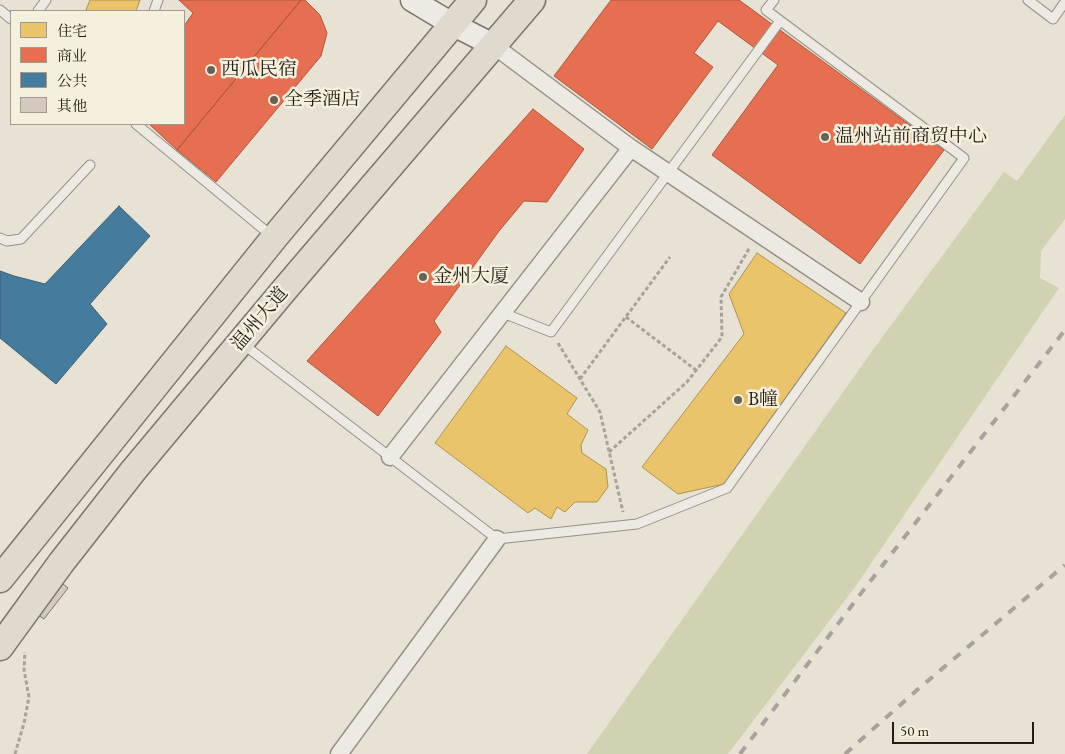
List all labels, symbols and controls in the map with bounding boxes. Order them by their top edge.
legend [10,10,185,125]
text: 住宅 [57,21,87,40]
text: 商业 [57,46,87,65]
place label: 西瓜民宿 [221,59,297,81]
marker: 西瓜民宿 [205,64,217,76]
text: 公共 [57,71,87,90]
place label: 全季酒店 [284,89,360,111]
marker: 全季酒店 [268,94,280,106]
text: 其他 [57,96,87,115]
place label: 温州站前商贸中心 [835,126,987,148]
marker: 温州站前商贸中心 [819,131,831,143]
place label: 金州大厦 [433,266,509,288]
marker: 金州大厦 [417,271,429,283]
street label: 温州大道 [227,283,293,355]
place label: B幢 [748,389,778,411]
marker: B幢 [732,394,744,406]
scale bar [895,712,1038,744]
text: 50 m [900,721,929,740]

